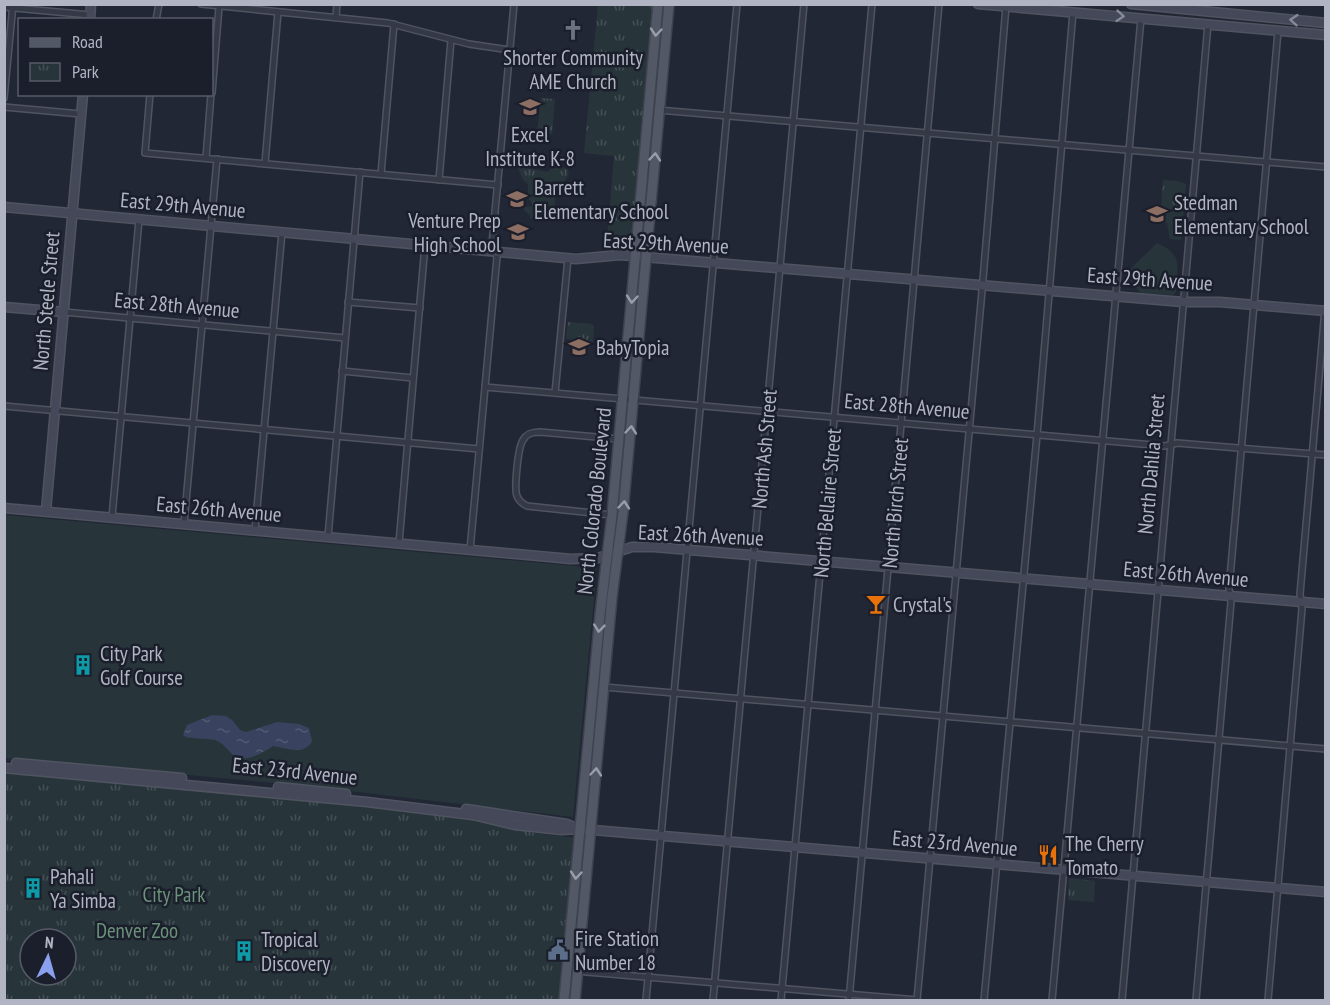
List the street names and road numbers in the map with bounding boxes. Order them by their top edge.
street label: East 29th Avenue [119,186,247,224]
street label: East 29th Avenue [603,226,729,260]
street label: North Steele Street [26,230,66,372]
street label: East 29th Avenue [1086,261,1214,297]
street label: East 28th Avenue [113,286,241,324]
street label: East 28th Avenue [843,387,971,425]
street label: North Ash Street [745,388,783,510]
street label: North Dahlia Street [1131,393,1171,535]
street label: North Colorado Boulevard [571,406,617,596]
street label: North Bellaire Street [807,427,847,579]
street label: North Birch Street [876,436,914,569]
street label: East 26th Avenue [155,490,283,528]
street label: East 26th Avenue [638,518,764,552]
street label: East 26th Avenue [1122,555,1250,593]
street label: East 23rd Avenue [231,751,359,791]
street label: East 23rd Avenue [891,824,1019,862]

